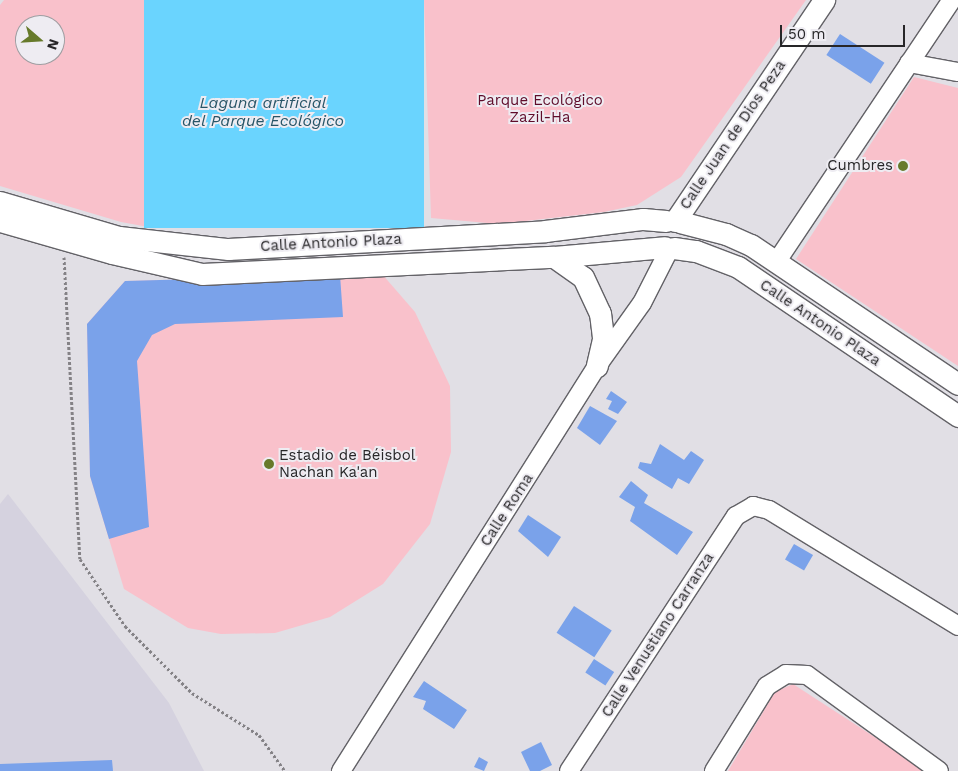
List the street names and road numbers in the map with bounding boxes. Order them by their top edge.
street label: Calle Juan de Dios Peza [676,57,790,213]
street label: Calle Antonio Plaza [260,230,402,256]
street label: Calle Antonio Plaza [756,276,884,370]
street label: Calle Roma [477,470,537,550]
street label: Calle Venustiano Carranza [598,549,718,721]

